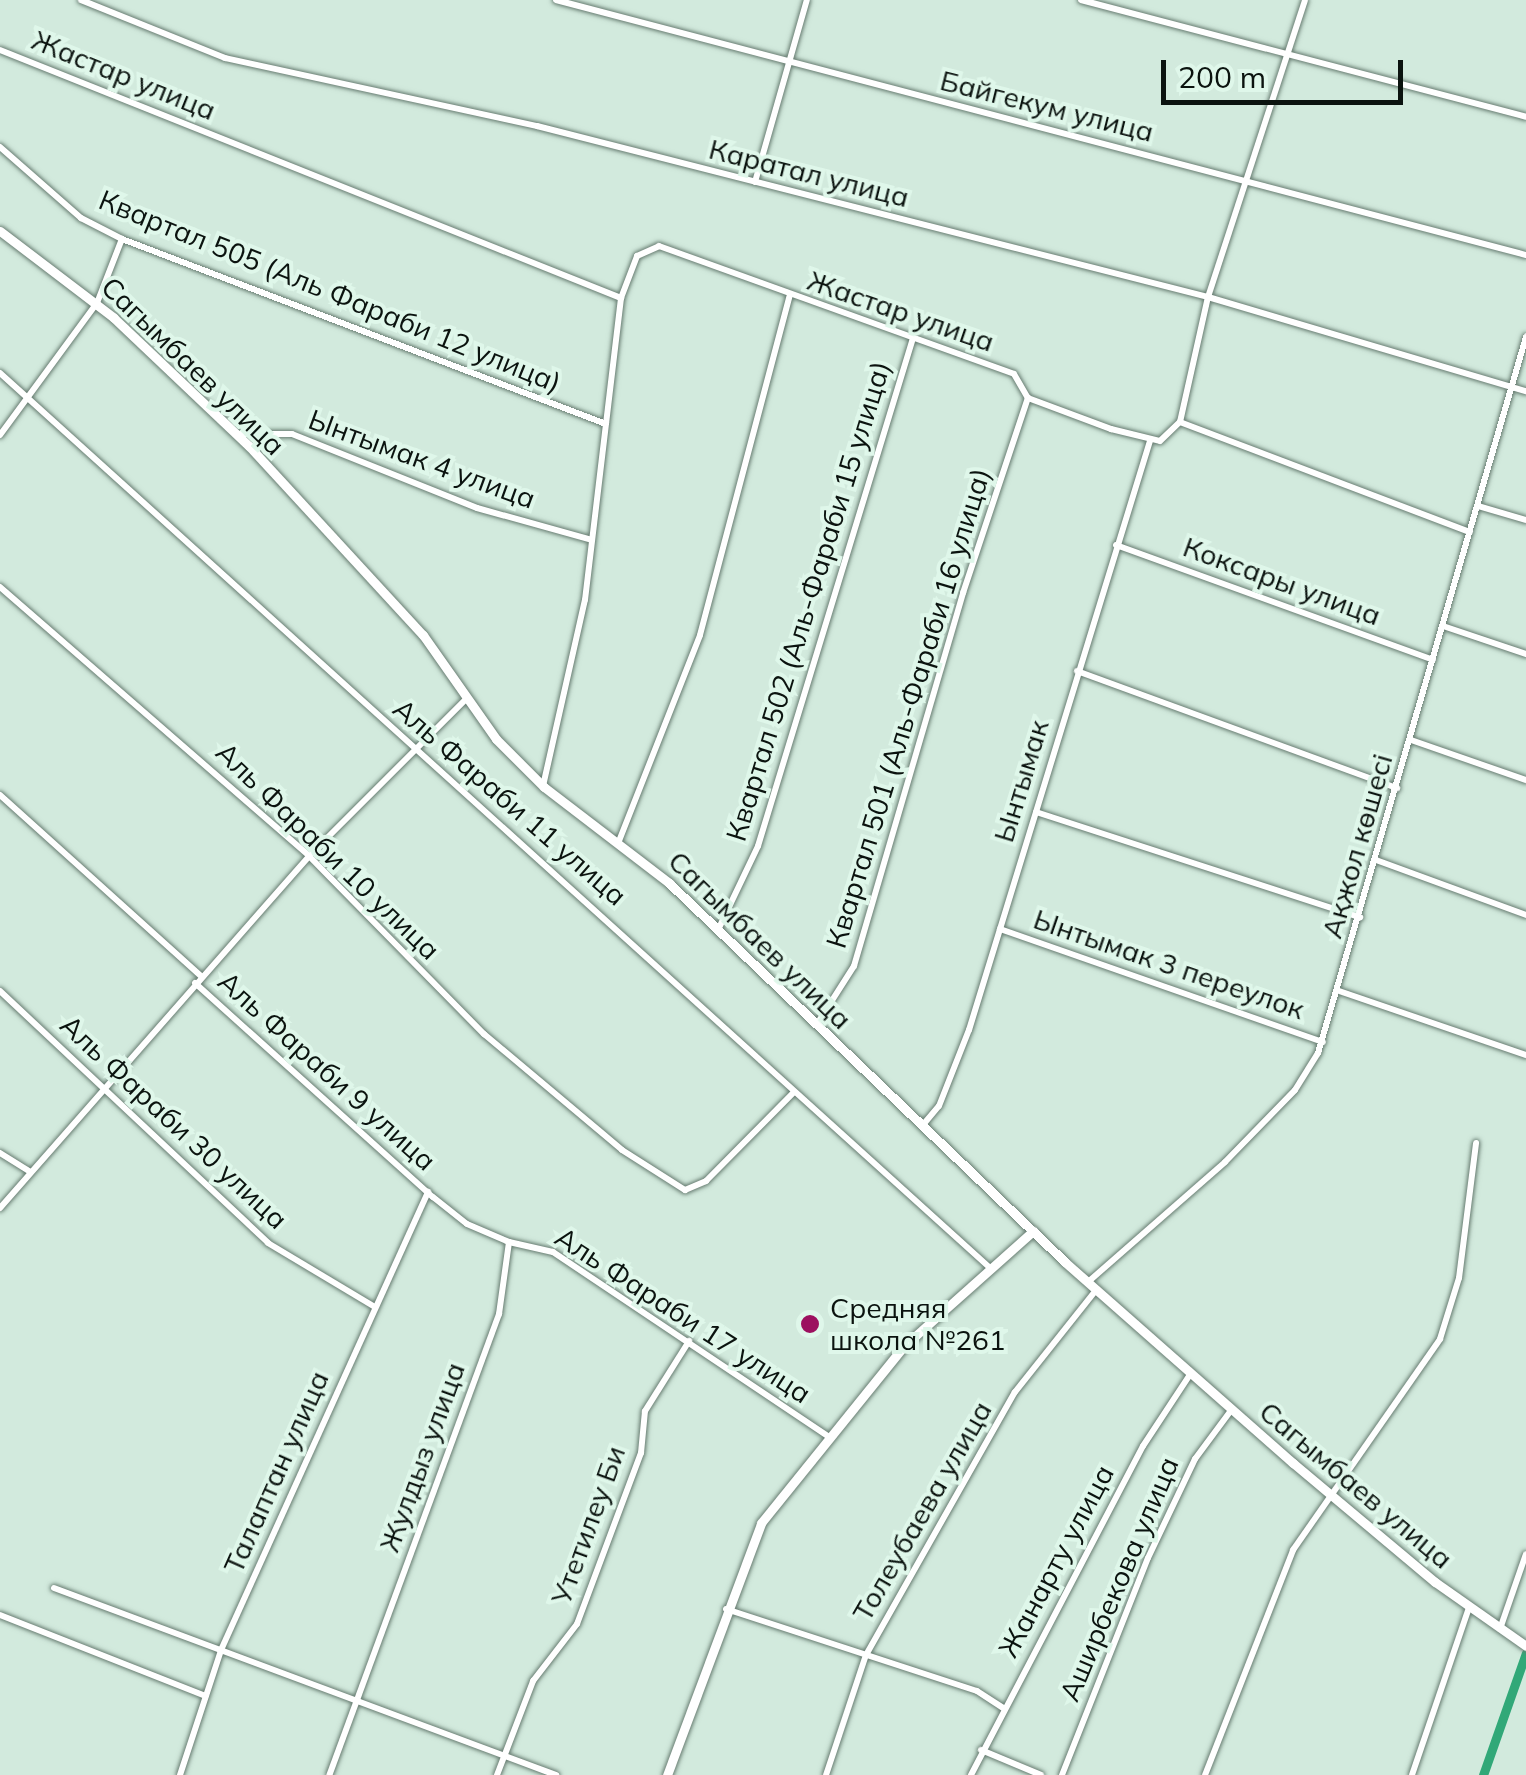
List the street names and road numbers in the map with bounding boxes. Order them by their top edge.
street label: Жастар улица [27,23,221,127]
street label: Байгекум улица [937,63,1157,149]
street label: Каратал улица [706,132,912,214]
street label: Квартал 505 (Аль Фараби 12 улица) [94,183,566,399]
street label: Жастар улица [803,263,999,359]
street label: Сагымбаев улица [94,270,292,462]
street label: Квартал 502 (Аль-Фараби 15 улица) [719,357,897,845]
street label: Ынтымак 4 улица [304,402,540,516]
street label: Квартал 501 (Аль-Фараби 16 улица) [819,464,997,952]
street label: Коксары улица [1179,530,1385,632]
street label: Аль Фараби 11 улица [387,692,633,912]
street label: Ынтымак [987,716,1055,846]
street label: Аль Фараби 10 улица [209,735,447,967]
street label: Ақжол көшесі [1315,750,1399,942]
street label: Сагымбаев улица [661,844,859,1036]
street label: Ынтымак 3 переулок [1029,902,1309,1026]
street label: Аль Фараби 9 улица [211,964,443,1178]
street label: Аль Фараби 30 улица [54,1008,294,1236]
street label: Аль Фараби 17 улица [549,1220,817,1410]
street label: Жулдыз улица [372,1358,472,1556]
street label: Талаптан улица [216,1366,336,1578]
street label: Толеубаева улица [845,1395,999,1627]
street label: Сагымбаев улица [1253,1395,1459,1575]
street label: Утетилеу Би [544,1441,632,1609]
street label: Аширбекова улица [1052,1452,1186,1706]
street label: Жанарту улица [991,1459,1121,1663]

